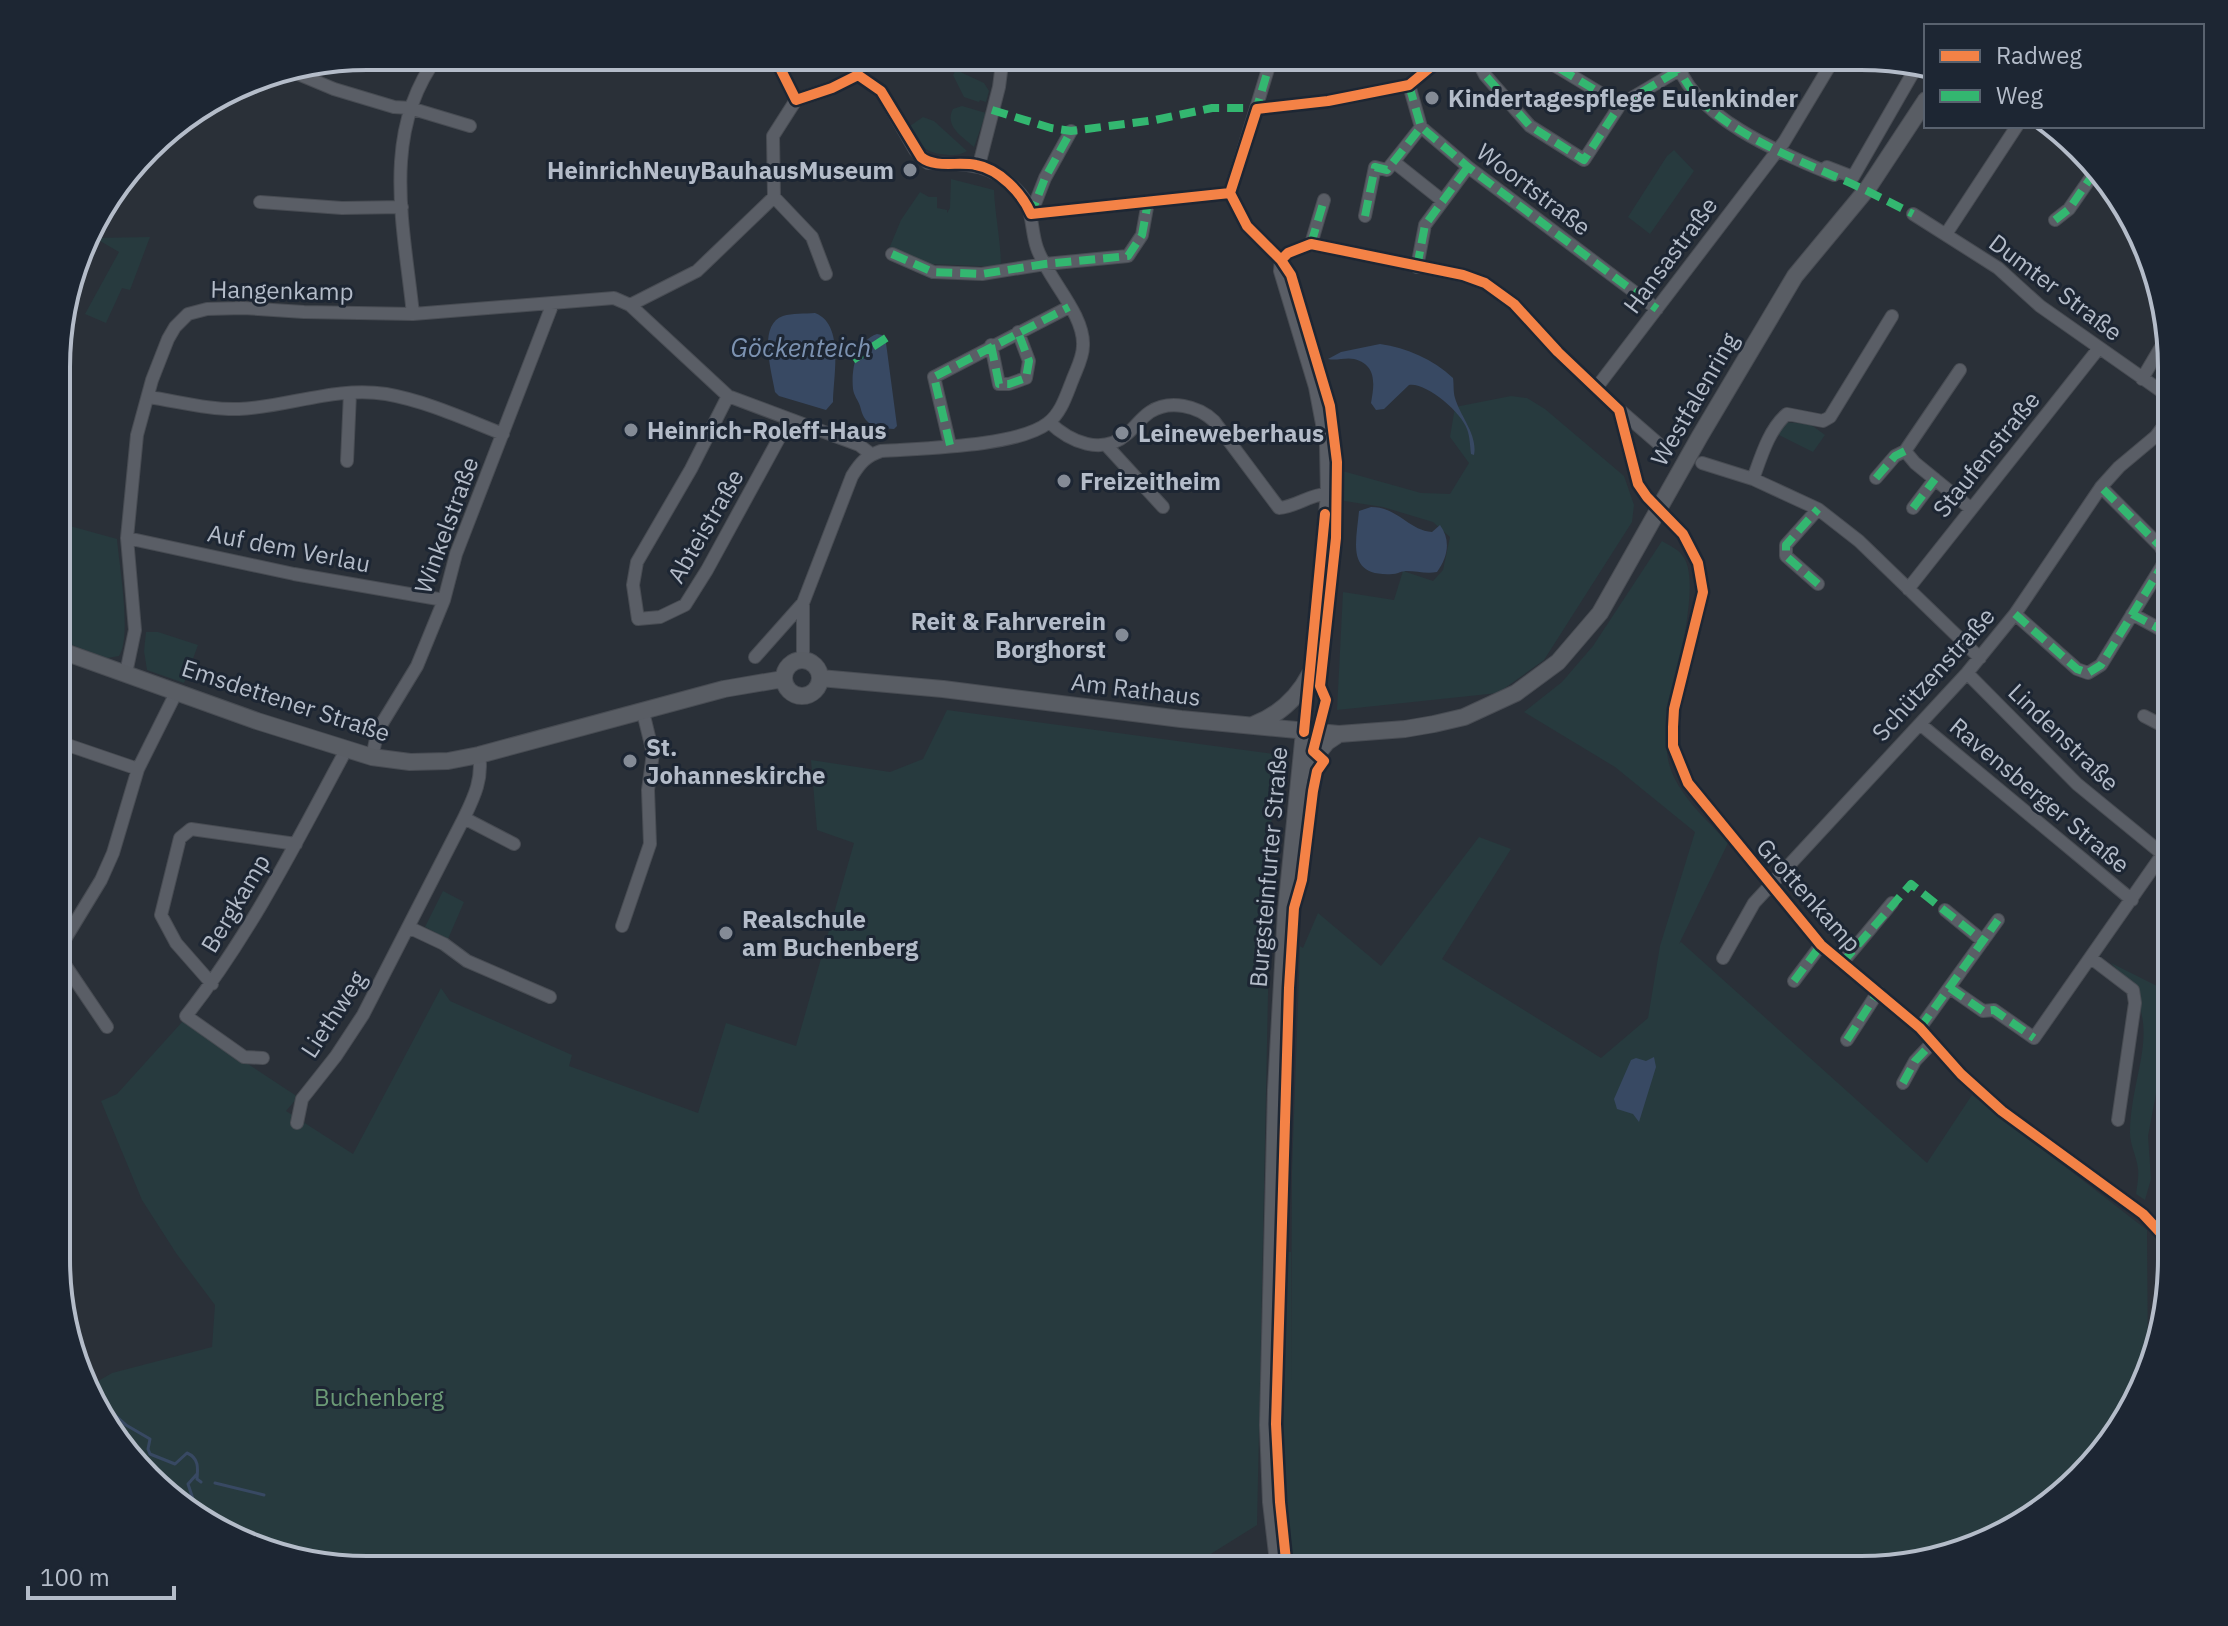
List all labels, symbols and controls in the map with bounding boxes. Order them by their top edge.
legend [1924,24,2204,128]
text: Radweg [1996,39,2082,71]
text: Weg [1996,79,2043,111]
place label: Kindertagespflege Eulenkinder [1448,82,1798,114]
marker: Kindertagespflege Eulenkinder [1423,89,1441,107]
street label: Woortstraße [1470,136,1598,242]
place label: HeinrichNeuyBauhausMuseum [547,154,894,186]
marker: HeinrichNeuyBauhausMuseum [901,161,919,179]
street label: Hansastraße [1616,190,1724,320]
street label: Dumter Straße [1983,226,2129,348]
street label: Hangenkamp [210,273,354,307]
street label: Westfalenring [1643,326,1745,471]
water label: Göckenteich [731,330,871,364]
street label: Staufenstraße [1925,384,2047,524]
place label: Heinrich-Roleff-Haus [647,414,887,446]
place label: Leineweberhaus [1138,417,1324,449]
marker: Heinrich-Roleff-Haus [622,421,640,439]
marker: Leineweberhaus [1113,424,1131,442]
street label: Winkelstraße [407,452,485,598]
street label: Abteistraße [659,463,751,589]
place label: Freizeitheim [1080,465,1221,497]
marker: Freizeitheim [1055,472,1073,490]
street label: Auf dem Verlau [205,517,373,579]
street label: Schützenstraße [1864,600,2002,748]
place label: Reit & Fahrverein Borghorst [911,605,1106,665]
marker: Reit & Fahrverein Borghorst [1113,626,1131,644]
street label: Emsdettener Straße [178,651,394,749]
street label: Am Rathaus [1069,665,1203,713]
street label: Lindenstraße [2002,676,2126,798]
street label: Ravensberger Straße [1943,710,2137,880]
place label: St. Johanneskirche [646,731,826,791]
street label: Burgsteinfurter Straße [1242,745,1294,989]
marker: St. Johanneskirche [621,752,639,770]
street label: Grottenkamp [1749,831,1869,959]
street label: Bergkamp [193,848,277,958]
place label: Realschule am Buchenberg [742,903,919,963]
marker: Realschule am Buchenberg [717,924,735,942]
street label: Liethweg [293,964,373,1064]
park label: Buchenberg [314,1381,444,1413]
scale bar [28,1550,174,1600]
text: 100 m [40,1561,110,1593]

